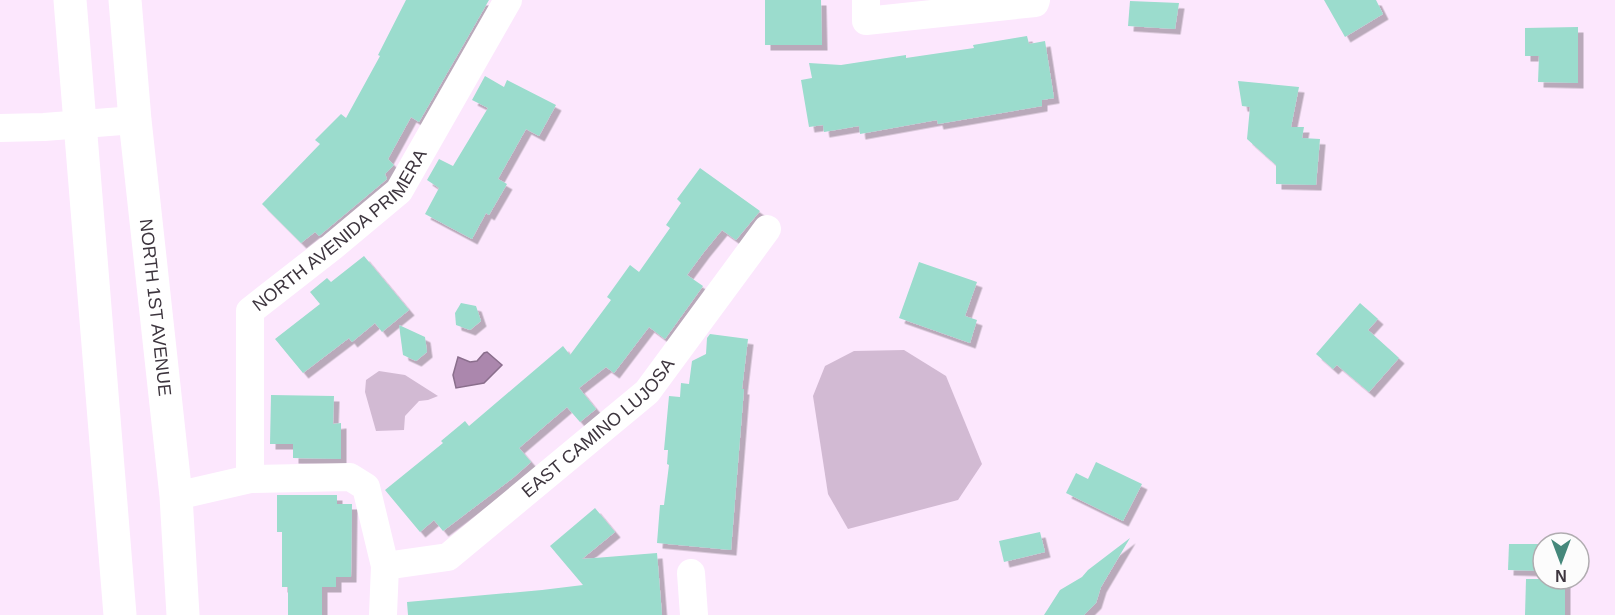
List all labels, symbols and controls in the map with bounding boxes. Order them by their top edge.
street label: NORTH AVENIDA PRIMERA [249,146,431,315]
street label: NORTH 1ST AVENUE [136,218,175,397]
street label: EAST CAMINO LUJOSA [518,354,678,502]
north arrow [1531,531,1591,591]
text: N [1555,567,1567,584]

